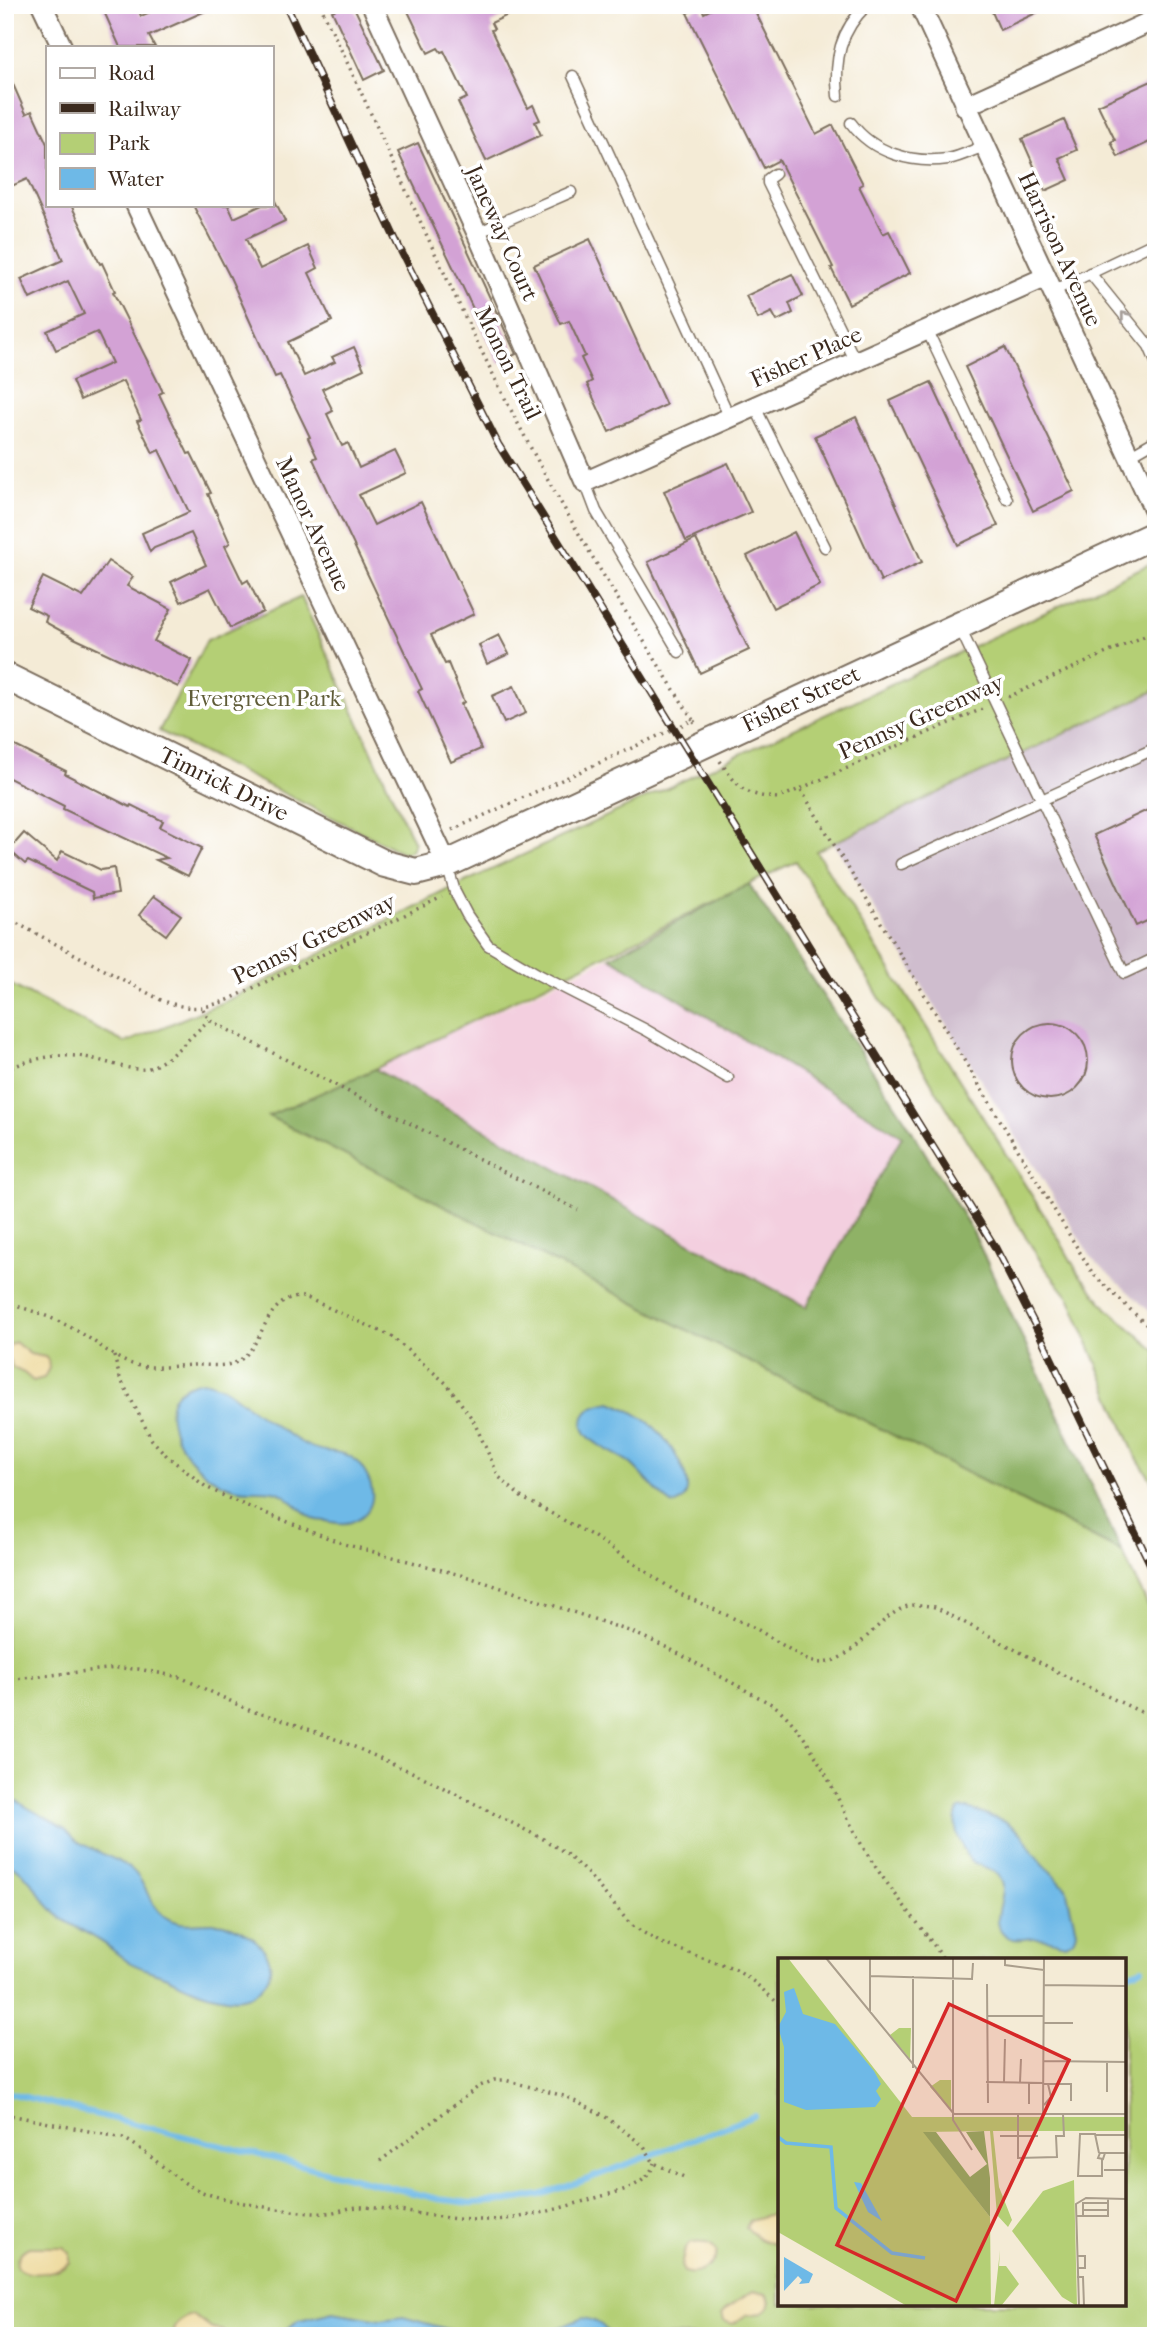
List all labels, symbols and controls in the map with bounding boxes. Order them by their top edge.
legend [46,46,273,206]
text: Road [108,61,155,85]
text: Railway [108,97,182,121]
text: Park [108,131,150,155]
street label: Janeway Court [459,159,544,305]
text: Water [107,167,164,191]
street label: Harrison Avenue [1012,167,1108,331]
street label: Monon Trail [469,302,547,425]
one-way arrow [1121,312,1133,325]
street label: Fisher Place [746,321,866,393]
street label: Manor Avenue [270,452,356,596]
street label: Fisher Street [738,660,864,738]
street label: Pennsy Greenway [834,668,1008,766]
park label: Evergreen Park [187,685,342,712]
street label: Timrick Drive [155,741,293,827]
street label: Pennsy Greenway [228,888,401,990]
inset map [778,1958,1126,2306]

